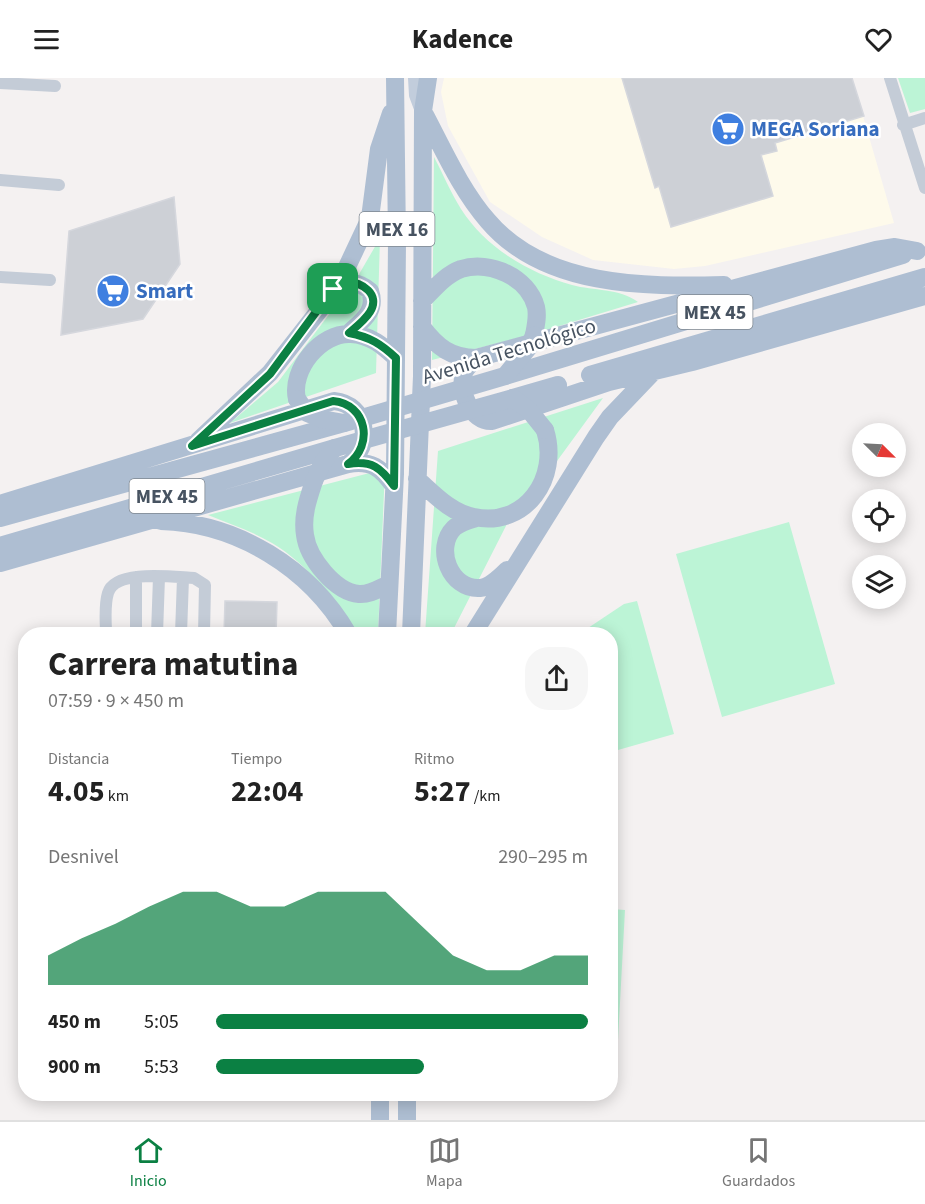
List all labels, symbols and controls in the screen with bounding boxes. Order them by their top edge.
text: Kadence [412,20,513,59]
icon: menu [30,23,63,56]
icon: heart [862,23,895,56]
supermarket icon: MEGA Soriana [710,111,746,147]
place label: MEGA Soriana [751,114,880,144]
road number: MEX 16 [360,212,434,246]
pin [307,263,358,314]
icon: arrive [316,272,349,305]
supermarket icon: Smart [95,273,131,309]
place label: Smart [136,276,193,306]
road number: MEX 45 [678,295,752,329]
street label: Avenida Tecnológico [418,310,600,392]
north arrow [852,423,906,477]
map controls [852,423,906,609]
road number: MEX 45 [130,479,204,513]
button: locate [852,489,906,543]
button: layers [852,555,906,609]
text: Carrera matutina [48,641,298,688]
button: share [525,647,588,710]
text: 07:59 · 9 × 450 m [48,687,184,715]
text: Distancia [48,748,109,770]
text: Tiempo [231,748,282,770]
text: Ritmo [414,748,454,770]
text: 4.05 [48,770,105,813]
text: 22:04 [231,770,303,813]
text: 5:27 [414,770,471,813]
text: km [105,785,129,807]
text: /km [471,785,501,807]
text: Desnivel [48,843,119,871]
text: 290–295 m [498,843,588,871]
text: 450 m [48,1008,101,1036]
text: 5:05 [144,1008,179,1036]
text: 900 m [48,1053,101,1081]
text: 5:53 [144,1053,179,1081]
tab: Inicio [130,1134,167,1192]
tab: Mapa [426,1134,463,1192]
tab: Guardados [722,1134,795,1192]

